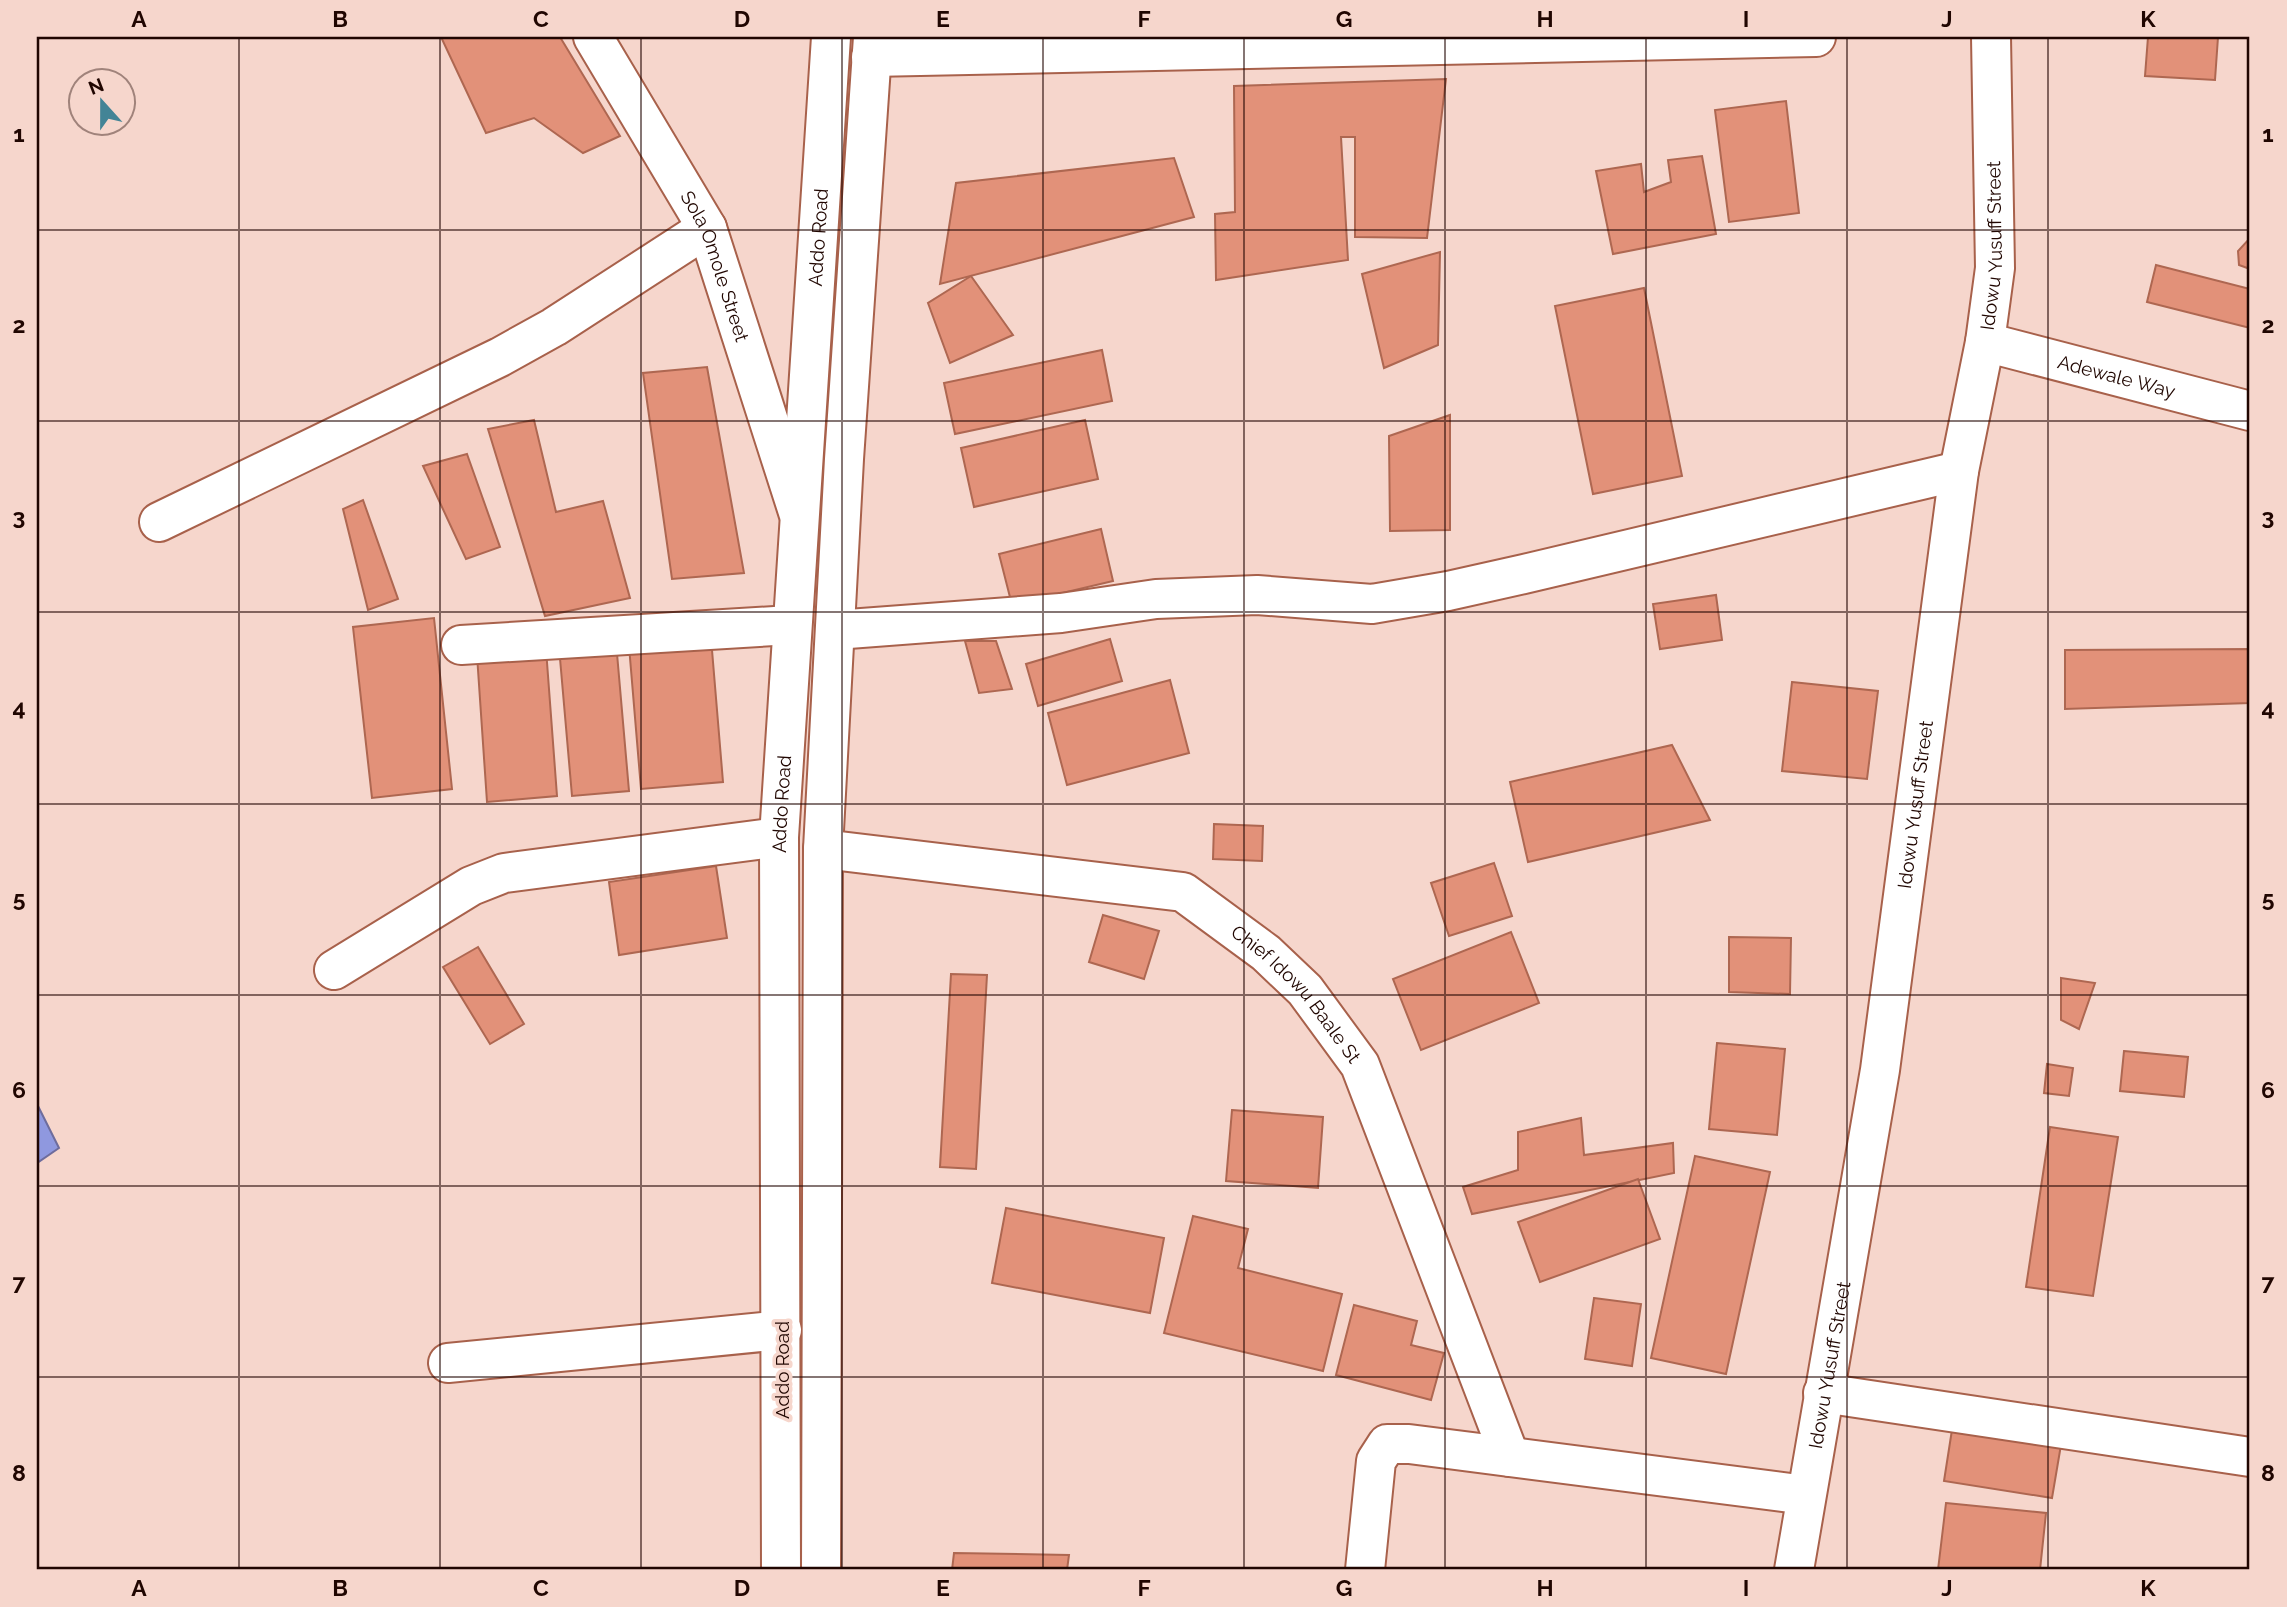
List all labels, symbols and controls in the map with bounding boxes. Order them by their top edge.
text: A [131,5,147,32]
text: B [332,5,348,32]
text: C [533,5,549,32]
text: D [734,5,750,32]
text: E [936,5,950,32]
text: F [1137,5,1151,32]
text: G [1336,5,1352,32]
text: H [1536,5,1554,32]
text: I [1743,5,1749,32]
text: J [1941,5,1953,32]
text: K [2140,5,2156,32]
north arrow [66,66,136,136]
text: N [85,73,107,99]
text: 1 [13,120,25,147]
text: 1 [2262,120,2274,147]
street label: Idowu Yusuff Street [1976,160,2006,331]
street label: Sola Omole Street [676,187,754,345]
street label: Addo Road [804,188,832,287]
text: 2 [13,311,25,338]
text: 2 [2262,311,2274,338]
street label: Adewale Way [2055,350,2178,402]
text: 3 [13,503,25,530]
text: 3 [2262,503,2274,530]
text: 4 [12,694,26,721]
text: 4 [2261,694,2275,721]
street label: Idowu Yusuff Street [1893,719,1937,890]
street label: Addo Road [768,754,795,853]
text: 5 [13,885,26,912]
text: 5 [2262,885,2275,912]
street label: Chief Idowu Baale St [1227,920,1366,1067]
text: 6 [12,1076,26,1103]
text: 6 [2261,1076,2275,1103]
text: 7 [13,1268,26,1295]
text: 7 [2262,1268,2275,1295]
street label: Idowu Yusuff Street [1804,1279,1855,1450]
street label: Addo Road [771,1321,793,1419]
text: 8 [12,1459,26,1486]
text: 8 [2261,1459,2275,1486]
text: A [131,1574,147,1601]
text: B [332,1574,348,1601]
text: C [533,1574,549,1601]
text: D [734,1574,750,1601]
text: E [936,1574,950,1601]
text: F [1137,1574,1151,1601]
text: G [1336,1574,1352,1601]
text: H [1536,1574,1554,1601]
text: I [1743,1574,1749,1601]
text: J [1941,1574,1953,1601]
text: K [2140,1574,2156,1601]

